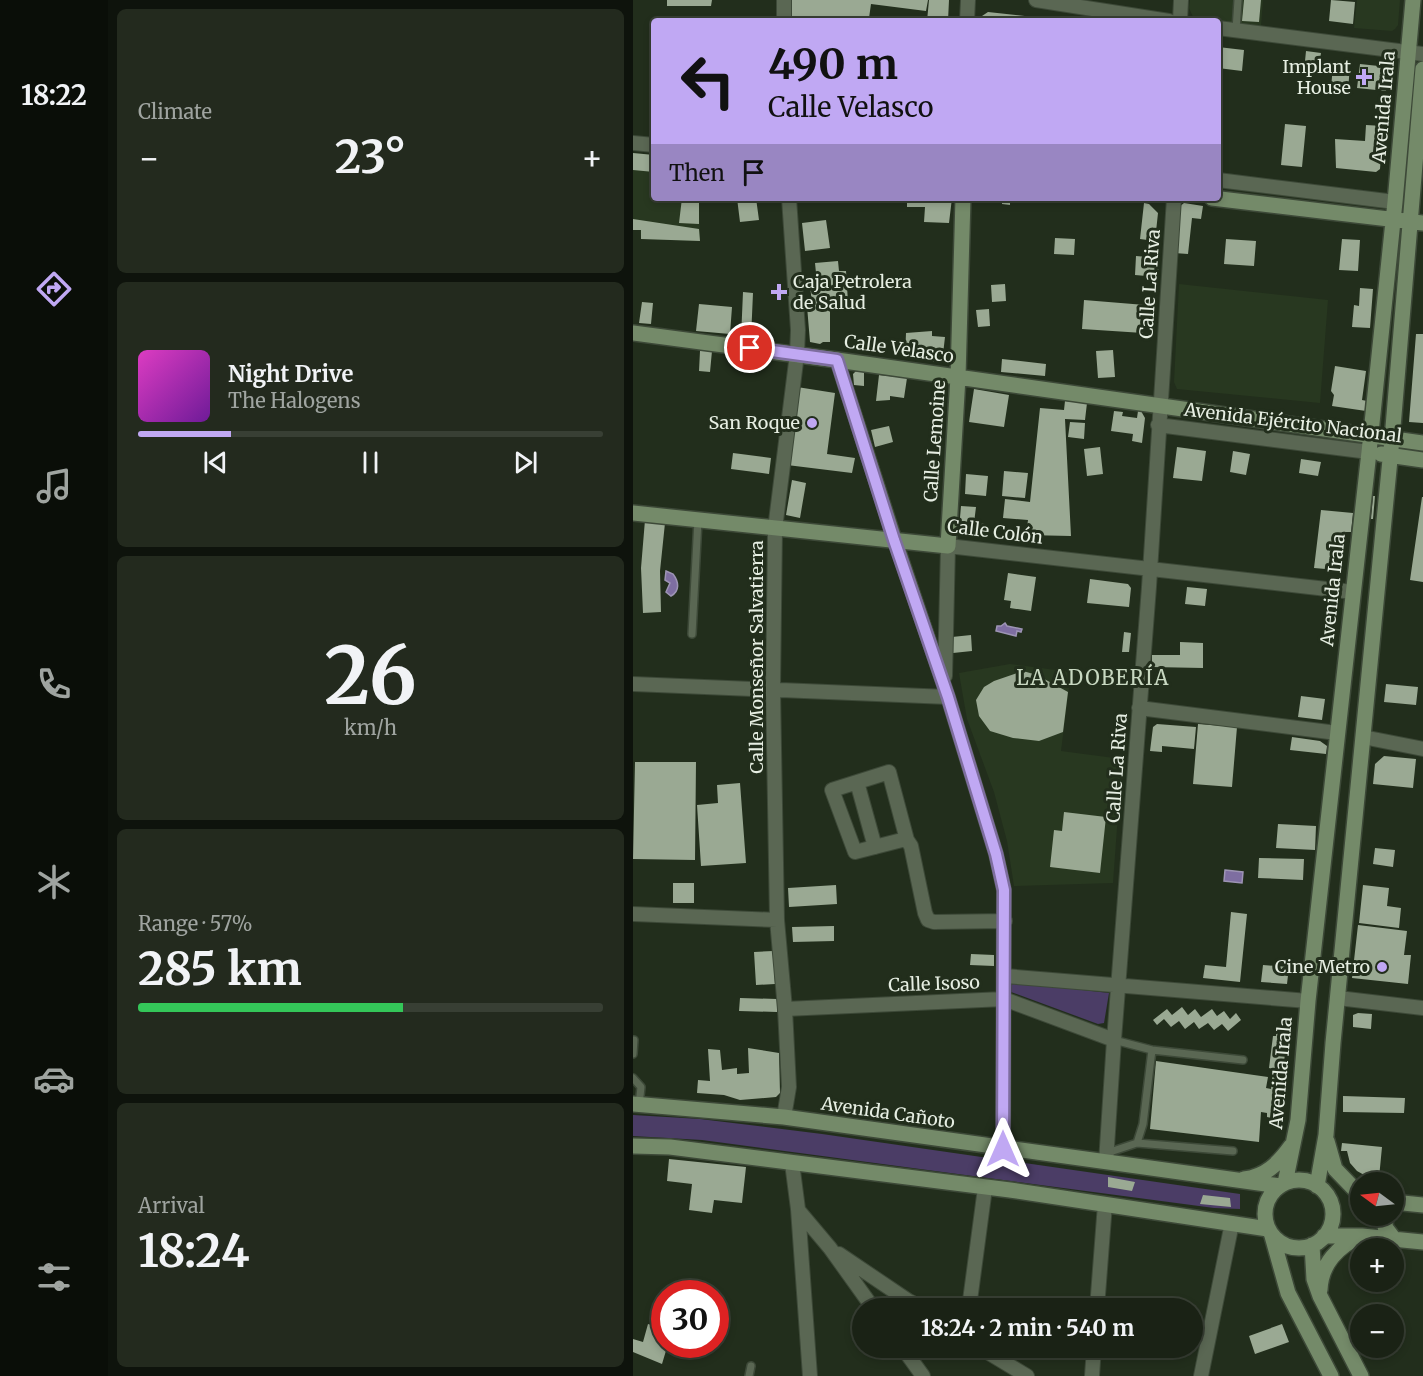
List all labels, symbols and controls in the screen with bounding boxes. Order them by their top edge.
text: 490 m [768,38,898,90]
icon: left [669,42,747,120]
street label: Avenida Irala [1367,49,1400,165]
place label: Implant House [1282,55,1351,99]
marker: Implant House [1355,68,1373,86]
text: 18:22 [21,78,87,112]
text: Calle Velasco [768,90,934,124]
text: Climate [138,99,212,124]
text: 23° [335,129,406,185]
text: − [138,138,160,179]
text: + [581,138,603,179]
icon: arrive [737,156,770,189]
text: Then [669,159,725,187]
street label: Calle La Riva [1134,228,1165,340]
icon: directions [33,268,75,310]
place label: Caja Petrolera de Salud [793,270,912,314]
marker: Caja Petrolera de Salud [770,283,788,301]
pin [724,322,775,373]
street label: Calle Velasco [843,329,955,368]
icon: arrive [733,331,766,364]
text: Night Drive [228,360,353,388]
street label: Calle Lemoine [919,379,950,503]
text: The Halogens [228,388,360,413]
street label: Avenida Ejército Nacional [1182,398,1404,447]
place label: San Roque [709,411,800,434]
marker: San Roque [805,416,819,430]
icon: previous [199,446,232,479]
icon: pause [354,446,387,479]
icon: next [509,446,542,479]
icon: music [33,465,75,507]
street label: Calle Colón [946,514,1044,549]
street label: Avenida Irala [1315,532,1350,648]
street label: Calle Monseñor Salvatierra [745,540,768,774]
text: 26 [324,627,417,725]
icon: phone [33,663,75,705]
district label: LA ADOBERÍA [1016,663,1170,690]
street label: Calle La Riva [1101,712,1132,824]
text: km/h [344,715,397,740]
icon: climate [33,861,75,903]
text: Range · 57% [138,911,252,936]
text: 285 km [138,941,302,997]
place label: Cine Metro [1275,955,1370,978]
marker: Cine Metro [1375,960,1389,974]
street label: Calle Isoso [888,970,980,997]
street label: Avenida Irala [1264,1015,1297,1131]
icon: car [33,1058,75,1100]
street label: Avenida Cañoto [819,1092,956,1133]
position arrow [971,1117,1035,1181]
north arrow [1350,1172,1404,1226]
map controls [1350,1172,1404,1358]
text: Arrival [138,1193,205,1218]
text: 18:24 [138,1223,250,1279]
button: + [1350,1238,1404,1292]
icon: filters [33,1256,75,1298]
speed limit sign: 30 [651,1280,729,1358]
button: − [1350,1304,1404,1358]
text: 18:24 · 2 min · 540 m [921,1314,1134,1342]

